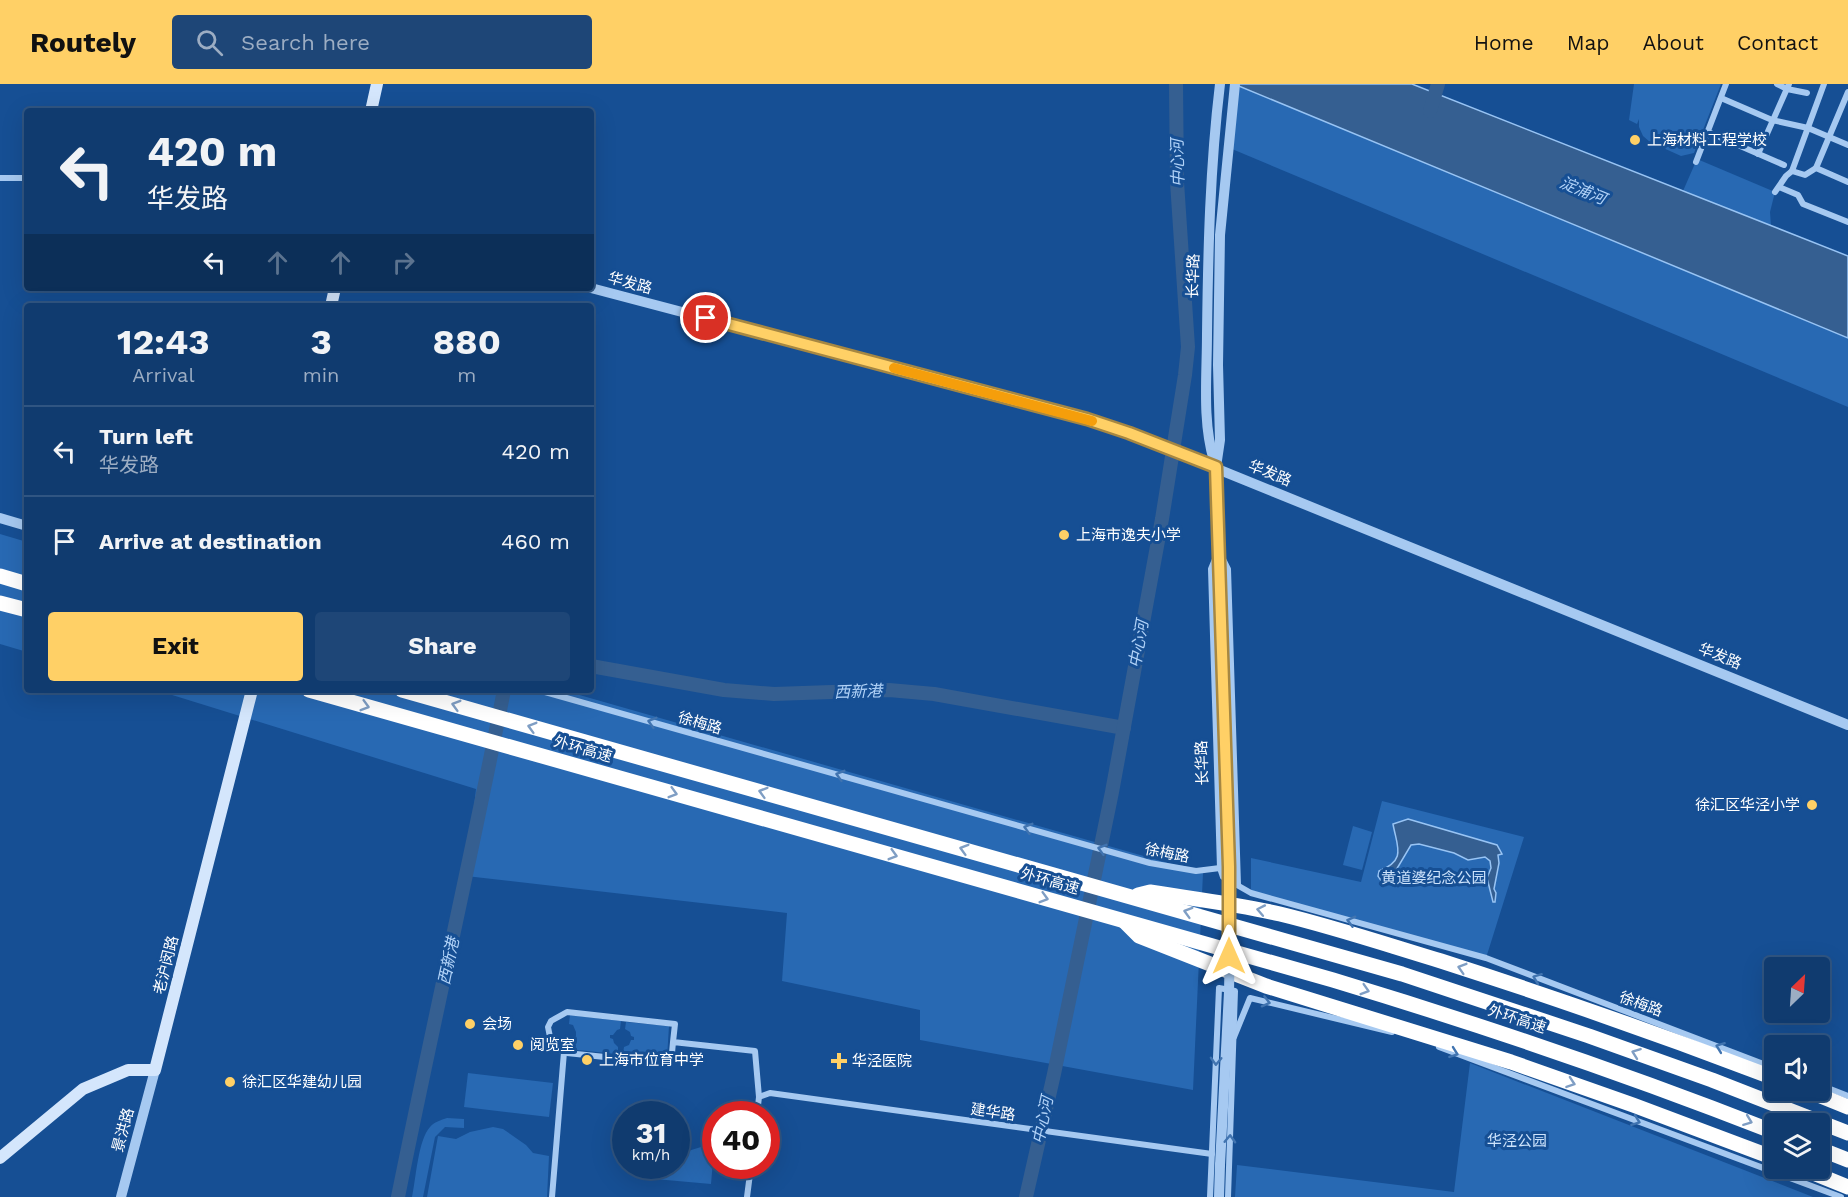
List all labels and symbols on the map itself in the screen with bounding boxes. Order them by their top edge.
place label: 上海材料工程学校 [1647,131,1767,149]
marker: 上海材料工程学校 [1628,133,1642,147]
water label: 中心河 [1168,136,1187,187]
water label: 淀浦河 [1557,173,1611,209]
street label: 长华路 [1183,253,1203,299]
street label: 华发路 [606,268,654,298]
pin [680,292,731,343]
street label: 华发路 [1246,456,1294,490]
place label: 上海市逸夫小学 [1076,526,1181,544]
marker: 上海市逸夫小学 [1057,528,1071,542]
water label: 中心河 [1125,616,1153,669]
street label: 华发路 [1696,639,1744,673]
water label: 西新港 [834,681,884,702]
one-way arrow [359,699,370,711]
one-way arrow [451,700,462,712]
street label: 徐梅路 [676,708,724,738]
one-way arrow [648,717,658,729]
one-way arrow [527,722,538,734]
street label: 外环高速 [552,732,614,766]
street label: 长华路 [1192,740,1212,786]
one-way arrow [835,769,845,782]
one-way arrow [667,786,678,798]
one-way arrow [758,787,768,799]
place label: 徐汇区华泾小学 [1695,796,1800,814]
marker: 徐汇区华泾小学 [1805,798,1819,812]
one-way arrow [1023,823,1034,835]
street label: 徐梅路 [1143,840,1191,866]
one-way arrow [959,844,970,856]
one-way arrow [1097,844,1108,856]
one-way arrow [887,848,898,860]
street label: 外环高速 [1019,864,1081,898]
park label: 黄道婆纪念公园 [1381,869,1487,887]
one-way arrow [1038,891,1049,903]
one-way arrow [1257,904,1267,917]
one-way arrow [1183,907,1193,920]
one-way arrow [1346,916,1357,928]
position arrow [1197,924,1261,988]
street label: 老沪闵路 [150,934,182,996]
water label: 西新港 [434,934,463,987]
north arrow [1764,957,1830,1023]
one-way arrow [1457,963,1468,975]
one-way arrow [1533,973,1544,985]
one-way arrow [1359,983,1370,995]
street label: 徐梅路 [1617,988,1665,1020]
one-way arrow [1260,994,1270,1007]
street label: 外环高速 [1486,1001,1548,1037]
place label: 会场 [482,1015,512,1033]
marker: 会场 [463,1017,477,1031]
place label: 阅览室 [530,1036,575,1054]
marker: 阅览室 [511,1038,525,1052]
one-way arrow [1715,1042,1726,1054]
one-way arrow [1448,1045,1458,1058]
one-way arrow [1631,1047,1642,1060]
place label: 上海市位育中学 [599,1051,704,1069]
marker: 华泾医院 [830,1052,848,1070]
place label: 华泾医院 [852,1052,912,1070]
marker: 上海市位育中学 [580,1053,594,1067]
one-way arrow [1210,1057,1223,1066]
place label: 徐汇区华建幼儿园 [242,1073,362,1091]
marker: 徐汇区华建幼儿园 [223,1075,237,1089]
one-way arrow [1565,1075,1576,1088]
water label: 中心河 [1028,1092,1057,1146]
street label: 建华路 [969,1100,1017,1124]
speed limit sign: 40 [702,1101,780,1179]
street label: 景洪路 [108,1106,138,1154]
one-way arrow [1630,1113,1641,1126]
one-way arrow [1743,1114,1753,1127]
park label: 华泾公园 [1487,1132,1547,1150]
one-way arrow [1224,1134,1237,1143]

